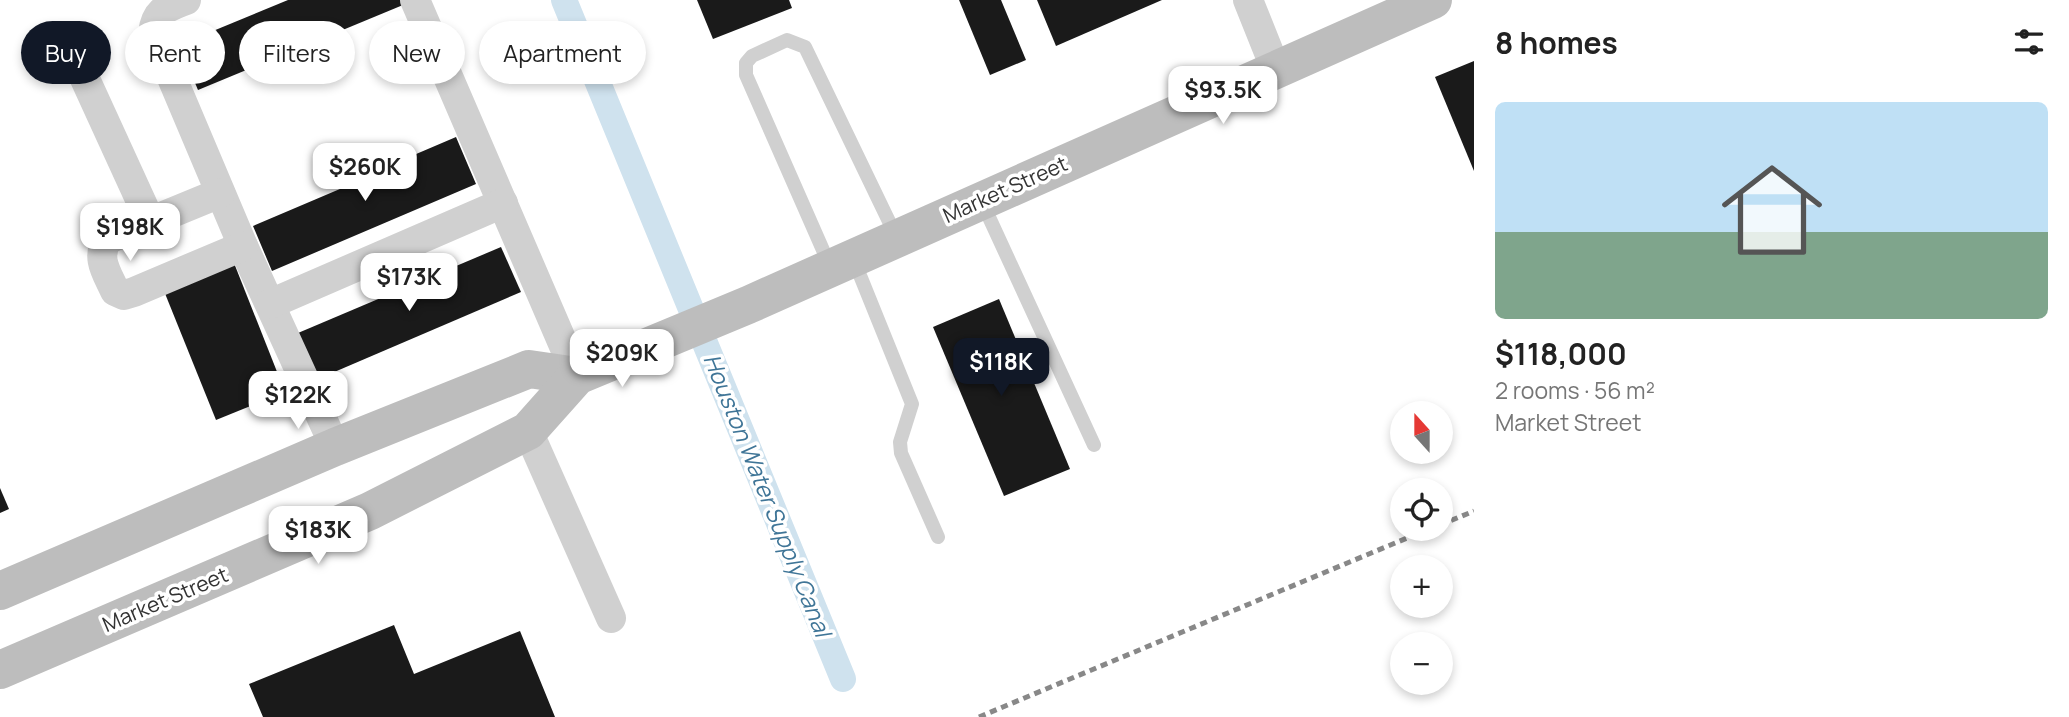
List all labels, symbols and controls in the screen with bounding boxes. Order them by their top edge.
chip: Buy [21,21,111,84]
chip: Rent [125,21,225,84]
chip: Filters [239,21,355,84]
chip: New [369,21,465,84]
chip: Apartment [479,21,646,84]
text: 8 homes [1495,22,1618,63]
icon: filters [2010,23,2048,61]
pin: $93.5K [1166,66,1280,126]
text: $93.5K [1184,73,1262,105]
pin: $260K [316,144,414,203]
icon: home [1709,147,1835,273]
street label: Market Street [938,149,1072,229]
text: $260K [329,150,401,182]
pin: $198K [81,204,179,263]
text: $198K [96,210,164,242]
pin: $173K [360,254,458,313]
text: $173K [376,260,442,292]
pin: $209K [573,330,671,389]
text: $118,000 [1495,333,1627,374]
text: $209K [586,336,658,368]
pin: $118K [952,338,1050,398]
text: $118K [969,345,1033,377]
water label: Houston Water Supply Canal [697,349,840,644]
pin: $122K [249,372,347,431]
text: 2 rooms · 56 m² [1495,374,1655,406]
text: $122K [265,378,331,410]
north arrow [1390,401,1452,464]
map controls [1390,401,1453,695]
text: Market Street [1495,406,1641,438]
button: locate [1390,478,1453,541]
pin: $183K [269,506,367,566]
text: $183K [285,513,351,545]
button: + [1390,555,1453,618]
street label: Market Street [98,560,232,638]
button: − [1390,632,1453,695]

